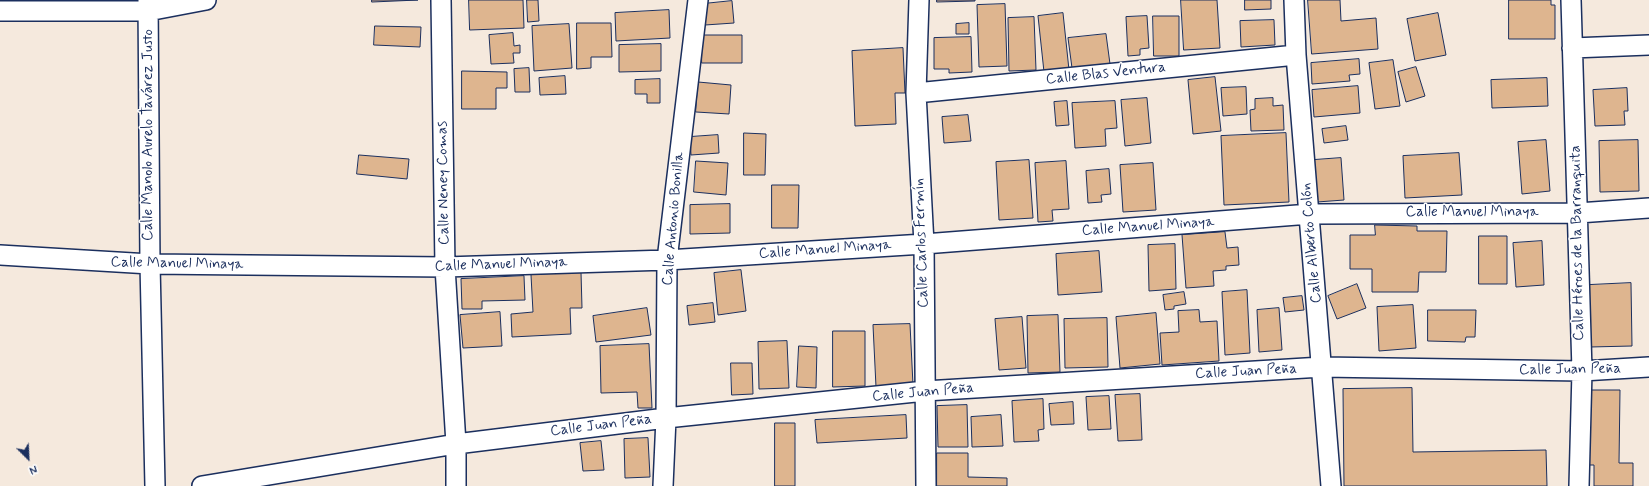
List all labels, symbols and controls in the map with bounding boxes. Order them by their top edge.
street label: Calle Manolo Aurelo Tavárez Justo [140,29,158,241]
street label: Calle Blas Ventura [1045,59,1167,89]
street label: Calle Neney Comas [434,121,454,245]
street label: Calle Héroes de la Barranquita [1567,145,1589,341]
street label: Calle Antonio Bonilla [659,152,689,286]
street label: Calle Carlos Fermín [911,178,933,308]
street label: Calle Alberto Colón [1298,182,1326,304]
street label: Calle Manuel Minaya [1406,204,1538,222]
street label: Calle Manuel Minaya [1081,213,1215,241]
street label: Calle Manuel Minaya [758,236,892,264]
street label: Calle Manuel Minaya [110,254,244,274]
street label: Calle Manuel Minaya [434,254,568,276]
street label: Calle Juan Peña [1195,360,1297,384]
street label: Calle Juan Peña [1519,360,1621,380]
street label: Calle Juan Peña [871,380,975,406]
street label: Calle Juan Peña [549,411,653,441]
north arrow [8,438,48,478]
text: N [27,461,39,477]

